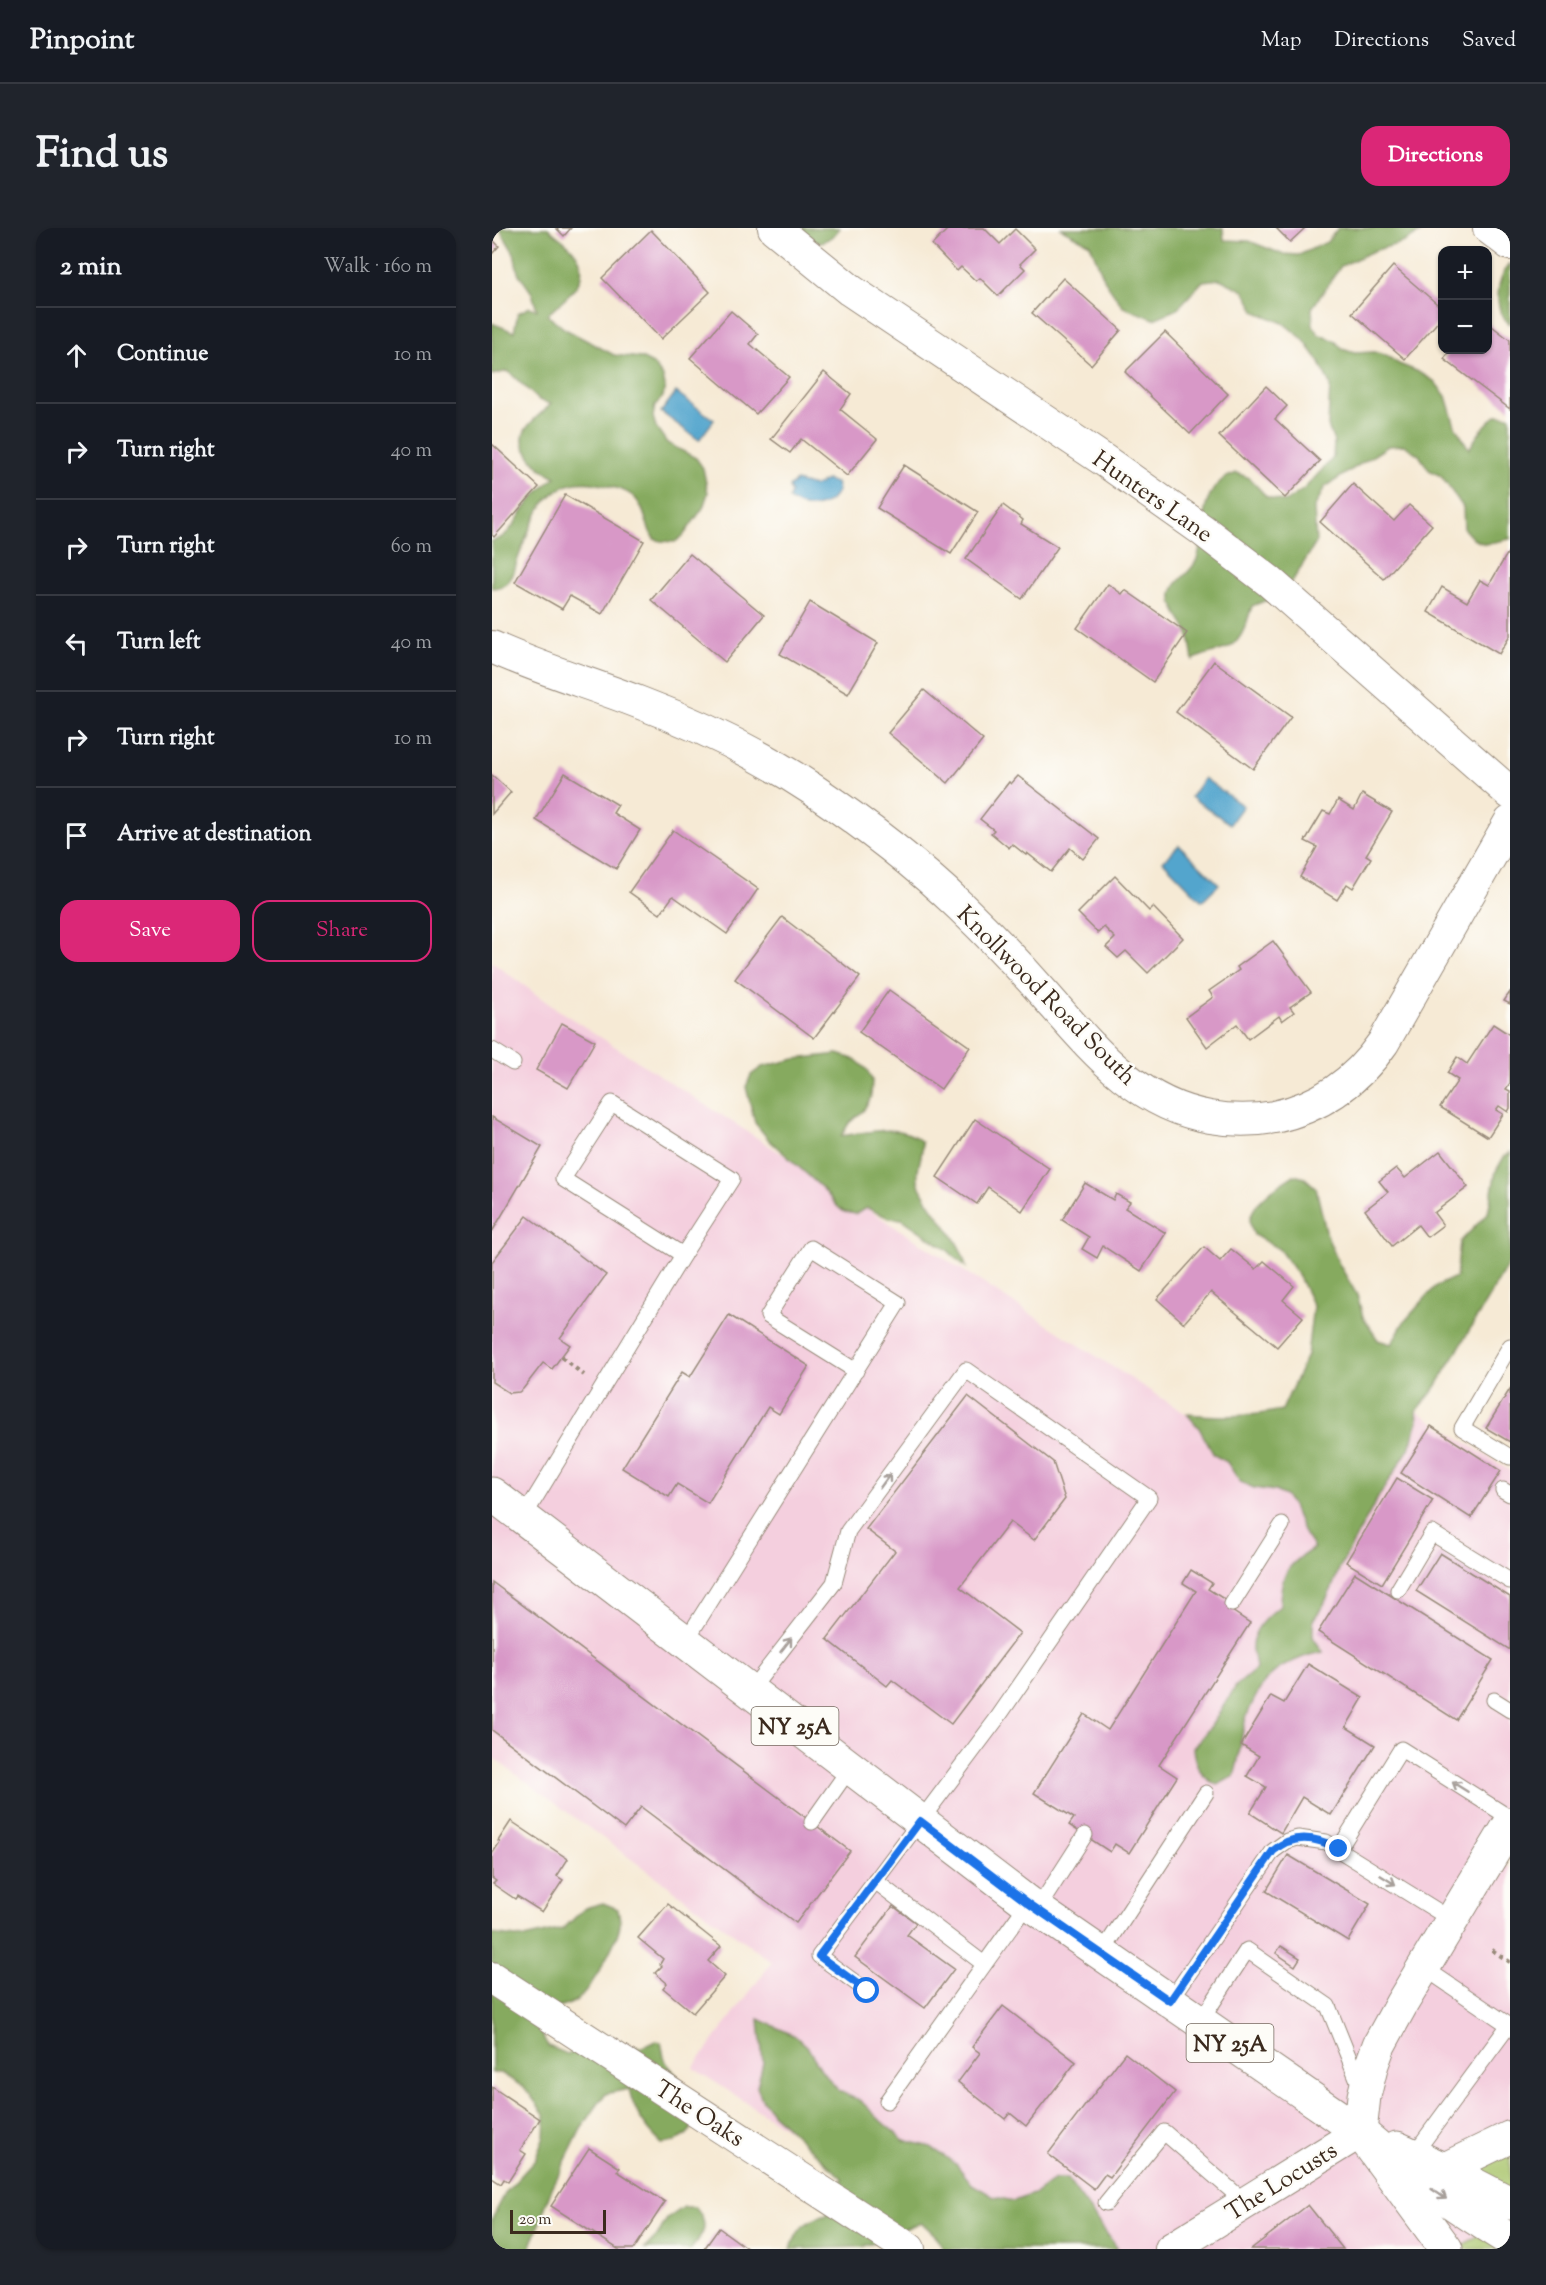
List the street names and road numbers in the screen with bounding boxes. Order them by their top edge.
street label: Hunters Lane [1085,443,1219,552]
street label: Knollwood Road South [948,899,1143,1094]
road number: NY 25A [752,1707,838,1745]
road number: NY 25A [1186,2024,1274,2062]
street label: The Oaks [647,2073,751,2156]
street label: The Locusts [1219,2135,1345,2231]

